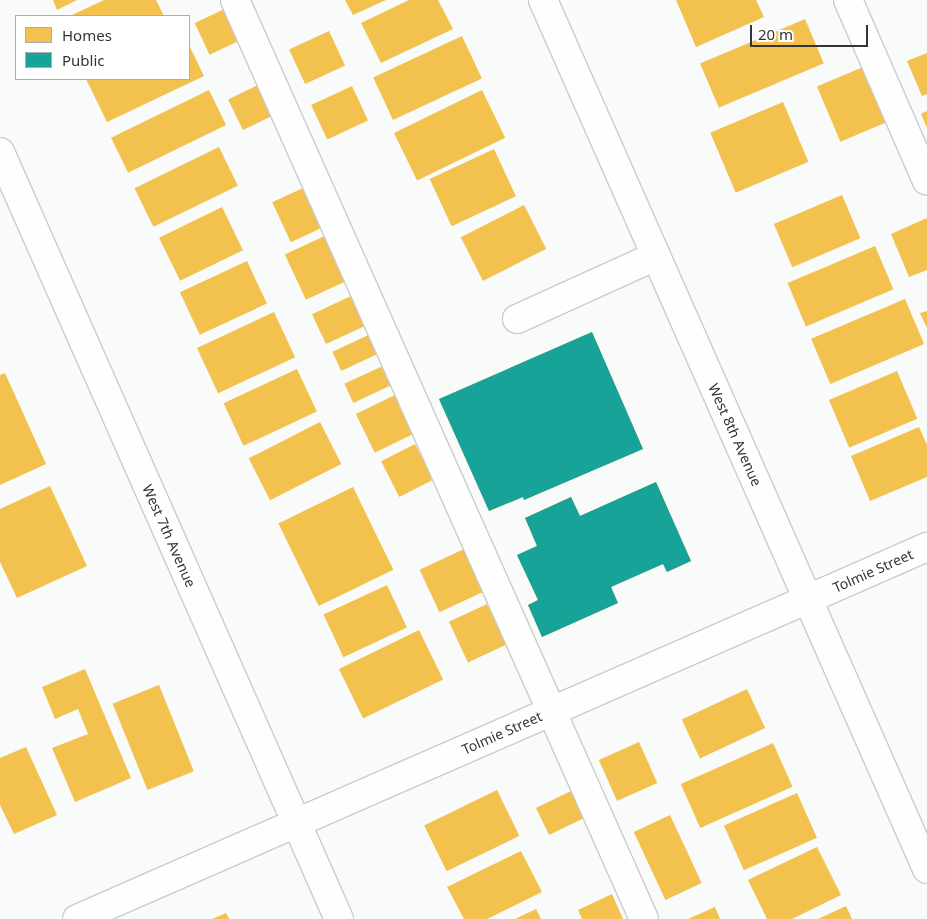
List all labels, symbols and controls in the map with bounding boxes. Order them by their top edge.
legend [15,15,190,80]
scale bar [752,15,870,47]
text: 20 m [758,24,793,44]
text: Homes [62,25,112,45]
text: Public [62,50,105,70]
street label: West 8th Avenue [705,381,765,489]
street label: West 7th Avenue [139,482,199,590]
street label: Tolmie Street [830,546,916,596]
street label: Tolmie Street [459,708,545,758]

